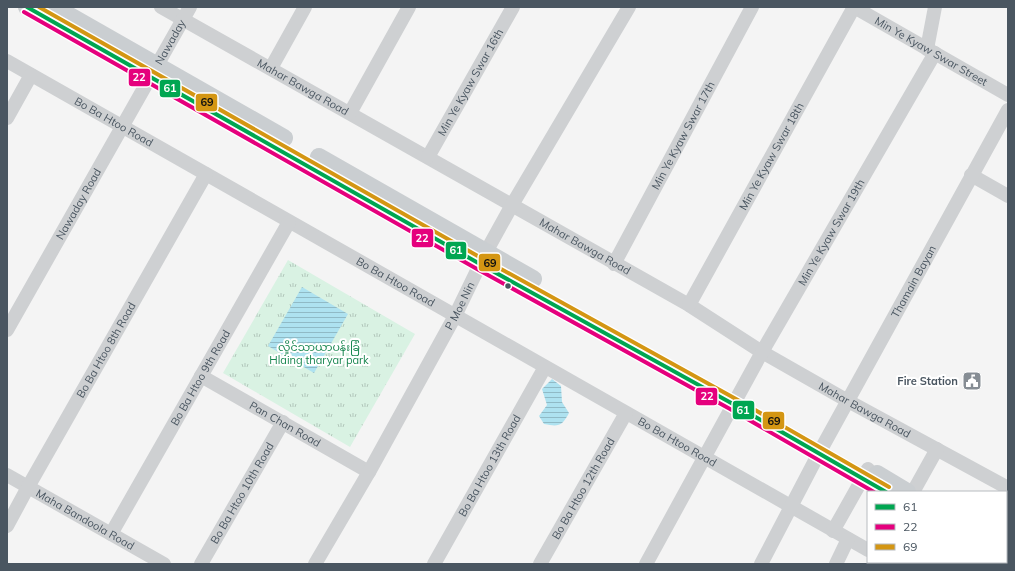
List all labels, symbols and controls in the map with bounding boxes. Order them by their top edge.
street label: Min Ye Kyaw Swar Street [872,13,990,89]
street label: Nawaday [152,17,189,67]
street label: Min Ye Kyaw Swar 16th [435,26,506,138]
street label: Mahar Bawga Road [255,56,351,118]
line badge: 22 [128,68,151,87]
text: 22 [132,70,146,84]
line badge: 61 [159,79,181,98]
street label: Min Ye Kyaw Swar 17th [648,79,718,192]
text: 61 [163,81,177,95]
line badge: 69 [195,93,218,112]
street label: Bo Ba Htoo Road [72,94,156,150]
text: 69 [200,95,214,109]
street label: Min Ye Kyaw Swar 18th [736,100,807,212]
street label: Nawaday Road [53,166,104,242]
street label: Min Ye Kyaw Swar 19th [795,176,868,288]
street label: Mahar Bawga Road [537,215,633,278]
line badge: 22 [411,228,434,248]
text: 22 [415,231,429,245]
line badge: 61 [445,241,467,260]
text: 61 [449,243,463,257]
street label: Thamain Bayan [888,243,939,320]
line badge: 69 [478,253,501,272]
street label: Bo Ba Htoo Road [354,254,438,310]
text: 69 [483,256,497,270]
street label: P Moe Nin [442,280,477,332]
unlabelled marker [503,281,513,291]
street label: Bo Ba Htoo 8th Road [73,299,139,400]
street label: Bo Ba Htoo 9th Road [167,327,233,428]
park label: လှိုင်သာယာပန်းခြံ Hlaing tharyar park [269,340,369,367]
public building icon: Fire Station [961,370,983,392]
place label: Fire Station [897,374,958,388]
street label: Mahar Bawga Road [816,379,913,441]
line badge: 22 [695,387,718,406]
text: 22 [700,389,714,403]
street label: Pan Chan Road [247,398,323,450]
line badge: 61 [732,400,755,420]
text: 61 [736,403,750,417]
line badge: 69 [762,411,785,430]
street label: Bo Ba Htoo 13th Road [455,412,524,519]
street label: Bo Ba Htoo Road [636,414,719,470]
text: 69 [767,414,781,428]
street label: Bo Ba Htoo 12th Road [549,435,618,542]
street label: Bo Ba Htoo 10th Road [207,440,277,546]
street label: Maha Bandoola Road [34,486,137,553]
legend [867,491,1007,563]
text: 61 [903,499,917,514]
text: 22 [903,519,917,534]
text: 69 [903,539,917,554]

